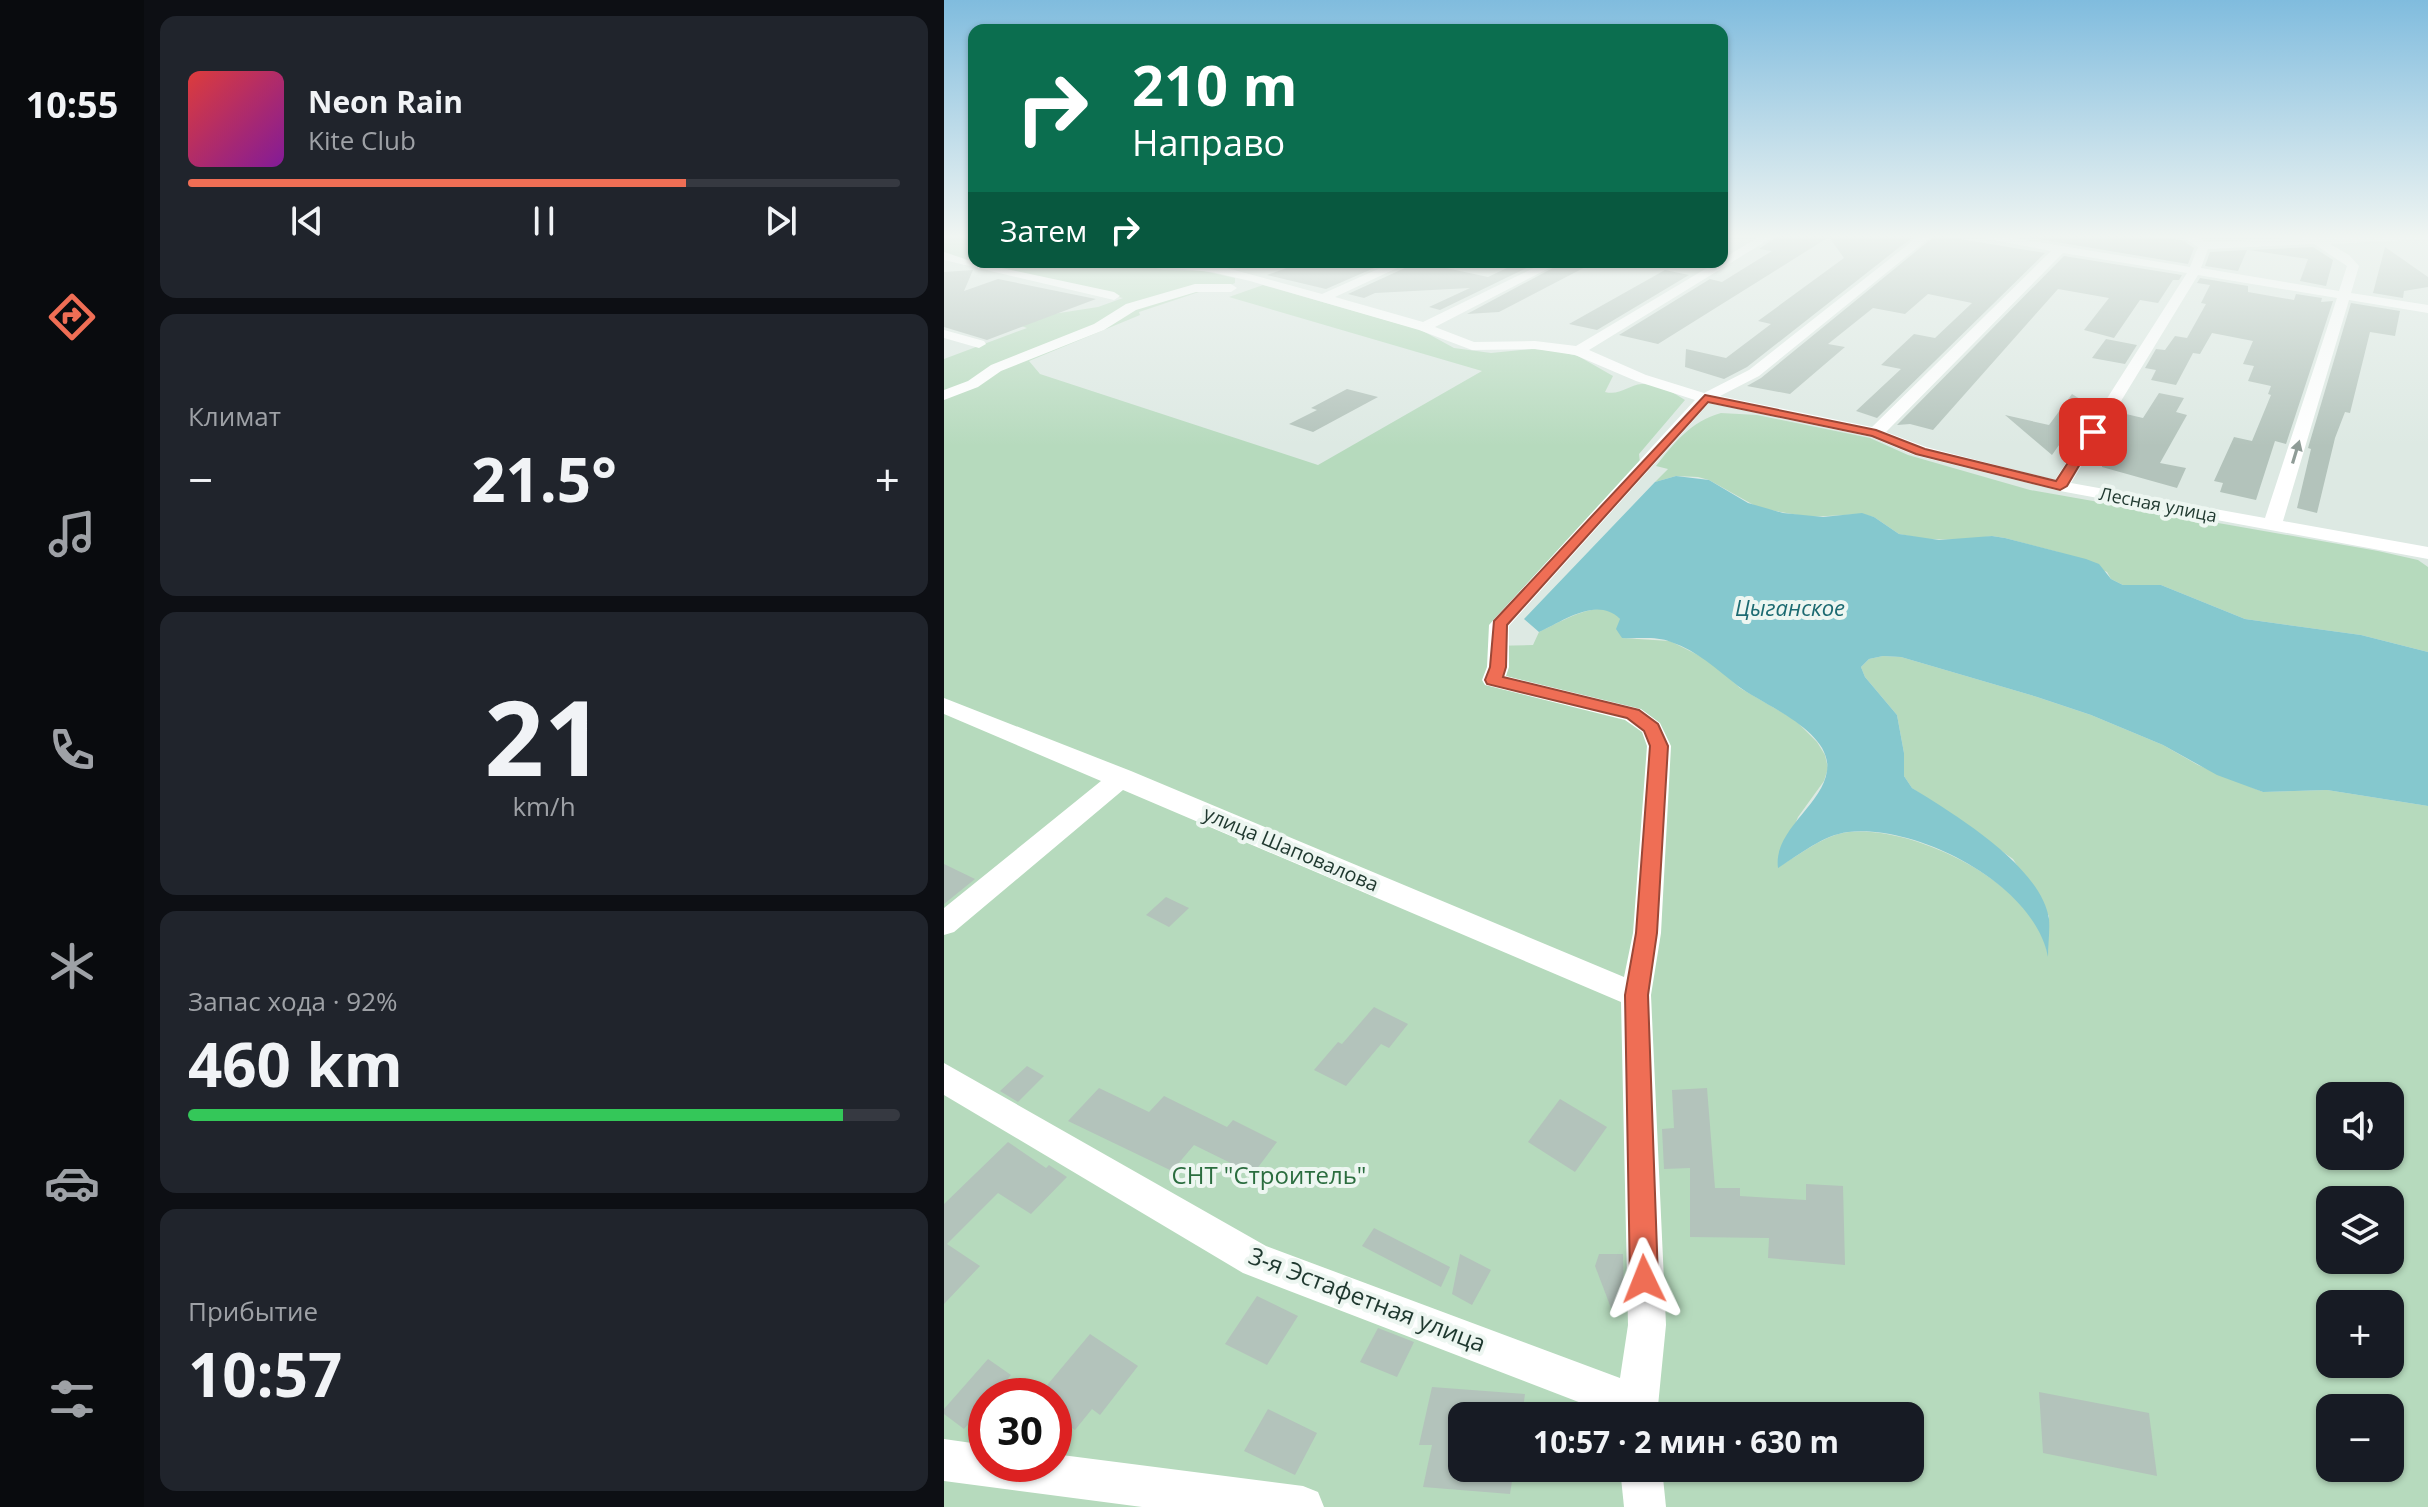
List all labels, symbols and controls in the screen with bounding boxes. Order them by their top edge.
text: 210 m [1132,46,1298,122]
icon: right [1000,56,1104,160]
text: 10:55 [26,80,118,129]
text: Neon Rain [308,81,463,122]
text: Направо [1132,118,1285,167]
text: Kite Club [308,122,416,158]
icon: previous [285,199,329,243]
icon: pause [522,199,566,243]
icon: next [759,199,803,243]
icon: right [1103,208,1147,252]
text: Затем [1000,210,1087,251]
icon: directions [44,289,100,345]
text: Климат [188,398,281,434]
pin [2059,398,2127,466]
icon: arrive [2071,410,2115,454]
text: 21.5° [471,438,617,520]
one-way arrow [2290,439,2303,463]
text: − [188,449,213,509]
text: + [875,449,900,509]
street label: Лесная улица [2097,481,2219,527]
icon: music [44,506,100,562]
water label: Цыганское [1735,592,1845,622]
text: 21 [485,665,603,806]
icon: phone [44,722,100,778]
text: km/h [512,788,576,824]
street label: улица Шаповалова [1199,799,1383,898]
icon: climate [44,938,100,994]
text: Запас хода · 92% [188,983,398,1019]
text: 460 km [188,1023,403,1105]
map controls [2316,1082,2404,1482]
button: sound [2316,1082,2404,1170]
icon: car [44,1155,100,1211]
park label: СНТ "Строитель" [1172,1158,1366,1191]
button: layers [2316,1186,2404,1274]
position arrow [1602,1237,1686,1321]
street label: 3-я Эстафетная улица [1244,1238,1491,1359]
button: + [2316,1290,2404,1378]
text: Прибытие [188,1293,318,1329]
text: 10:57 [188,1333,342,1415]
icon: filters [44,1371,100,1427]
speed limit sign: 30 [968,1378,1072,1482]
button: − [2316,1394,2404,1482]
text: 10:57 · 2 мин · 630 m [1533,1421,1839,1462]

